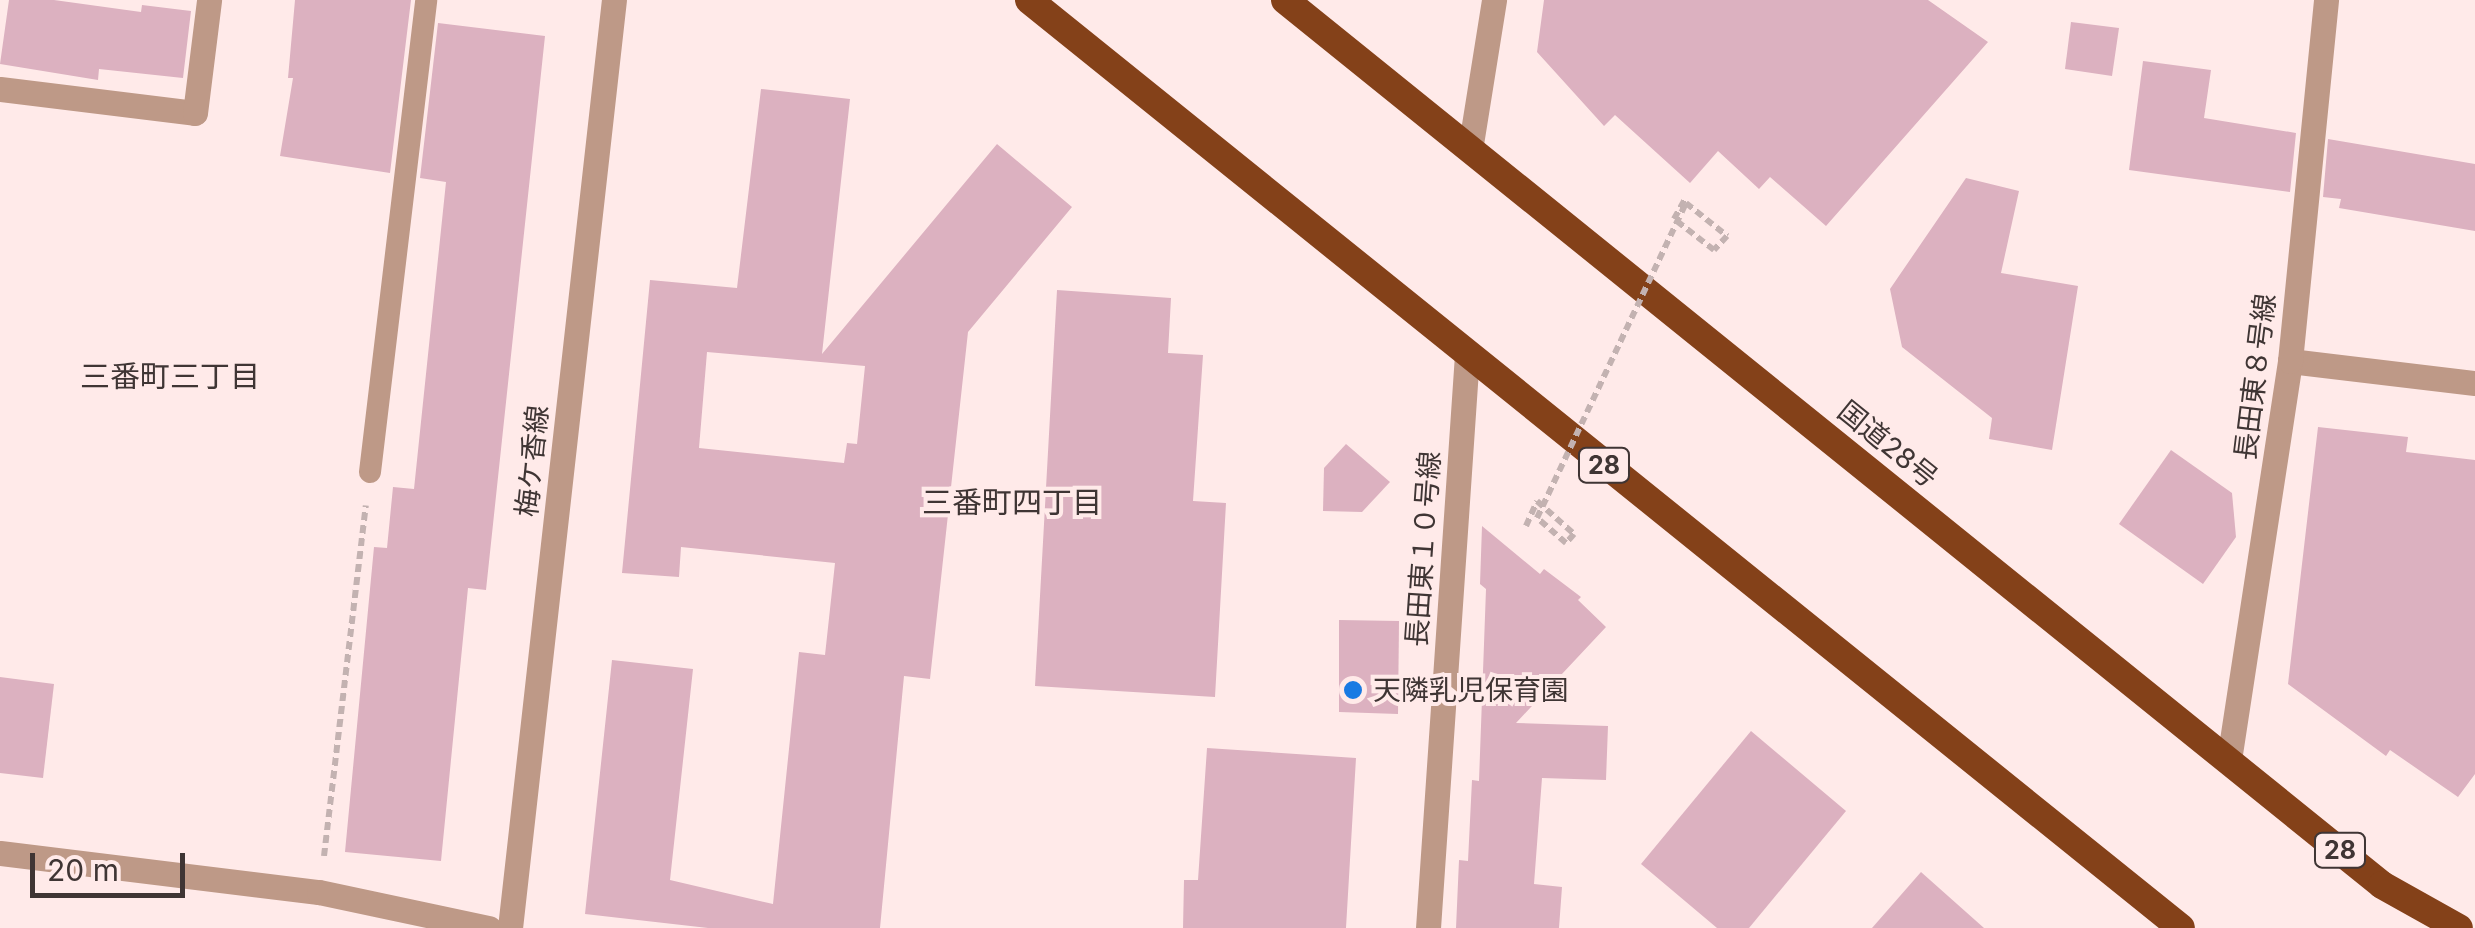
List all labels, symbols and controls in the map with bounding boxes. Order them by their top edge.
street label: 長田東８号線 [2228,292,2282,462]
district label: 三番町三丁目 [80,358,260,394]
street label: 国道28号 [1831,394,1945,494]
street label: 梅ケ香線 [509,404,555,518]
road number: 28 [1576,445,1632,485]
street label: 長田東１０号線 [1399,450,1447,648]
district label: 三番町四丁目 [922,484,1102,520]
place label: 天隣乳児保育園 [1373,673,1569,707]
marker: 天隣乳児保育園 [1342,679,1364,701]
road number: 28 [2312,830,2368,870]
scale bar [35,833,190,895]
text: 20 m [47,852,119,888]

